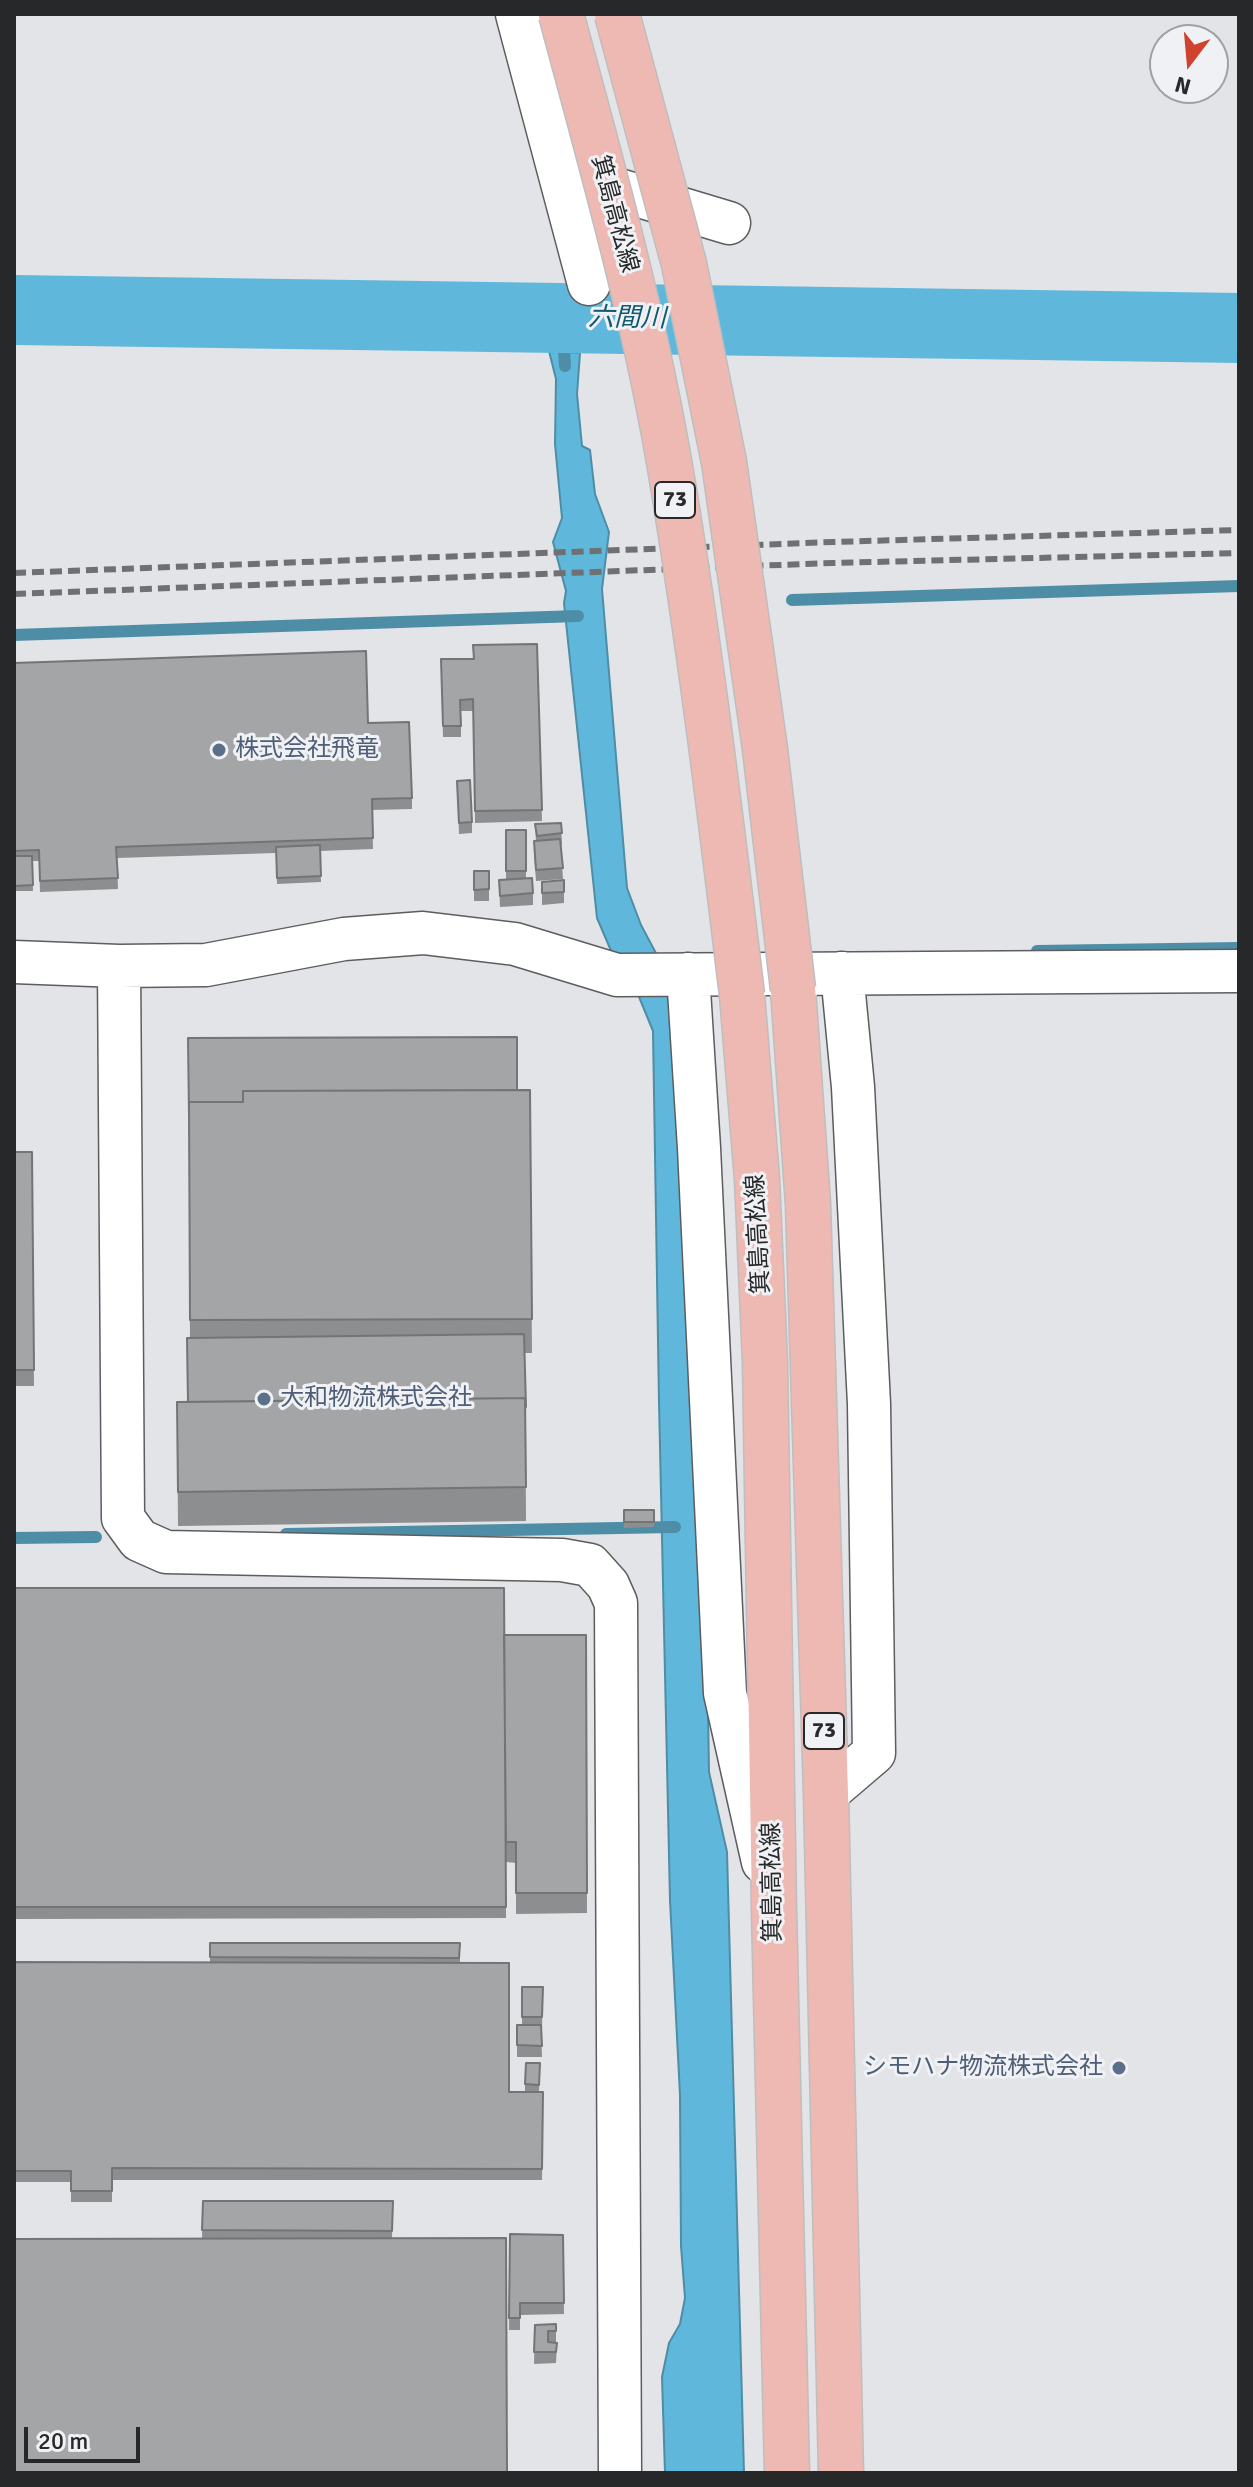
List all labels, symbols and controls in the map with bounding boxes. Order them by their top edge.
north arrow [1149,24,1229,104]
text: N [1172,71,1194,101]
street label: 箕島高松線 [585,152,643,276]
water label: 六間川 [588,303,666,335]
road number: 73 [655,482,695,518]
place label: 株式会社飛竜 [235,736,379,764]
marker: 株式会社飛竜 [210,741,228,759]
street label: 箕島高松線 [741,1173,777,1295]
place label: 大和物流株式会社 [280,1385,472,1413]
marker: 大和物流株式会社 [255,1390,273,1408]
road number: 73 [804,1713,844,1749]
street label: 箕島高松線 [758,1822,788,1942]
place label: シモハナ物流株式会社 [863,2054,1103,2082]
marker: シモハナ物流株式会社 [1110,2059,1128,2077]
scale bar [28,2411,144,2461]
text: 20 m [38,2426,88,2456]

